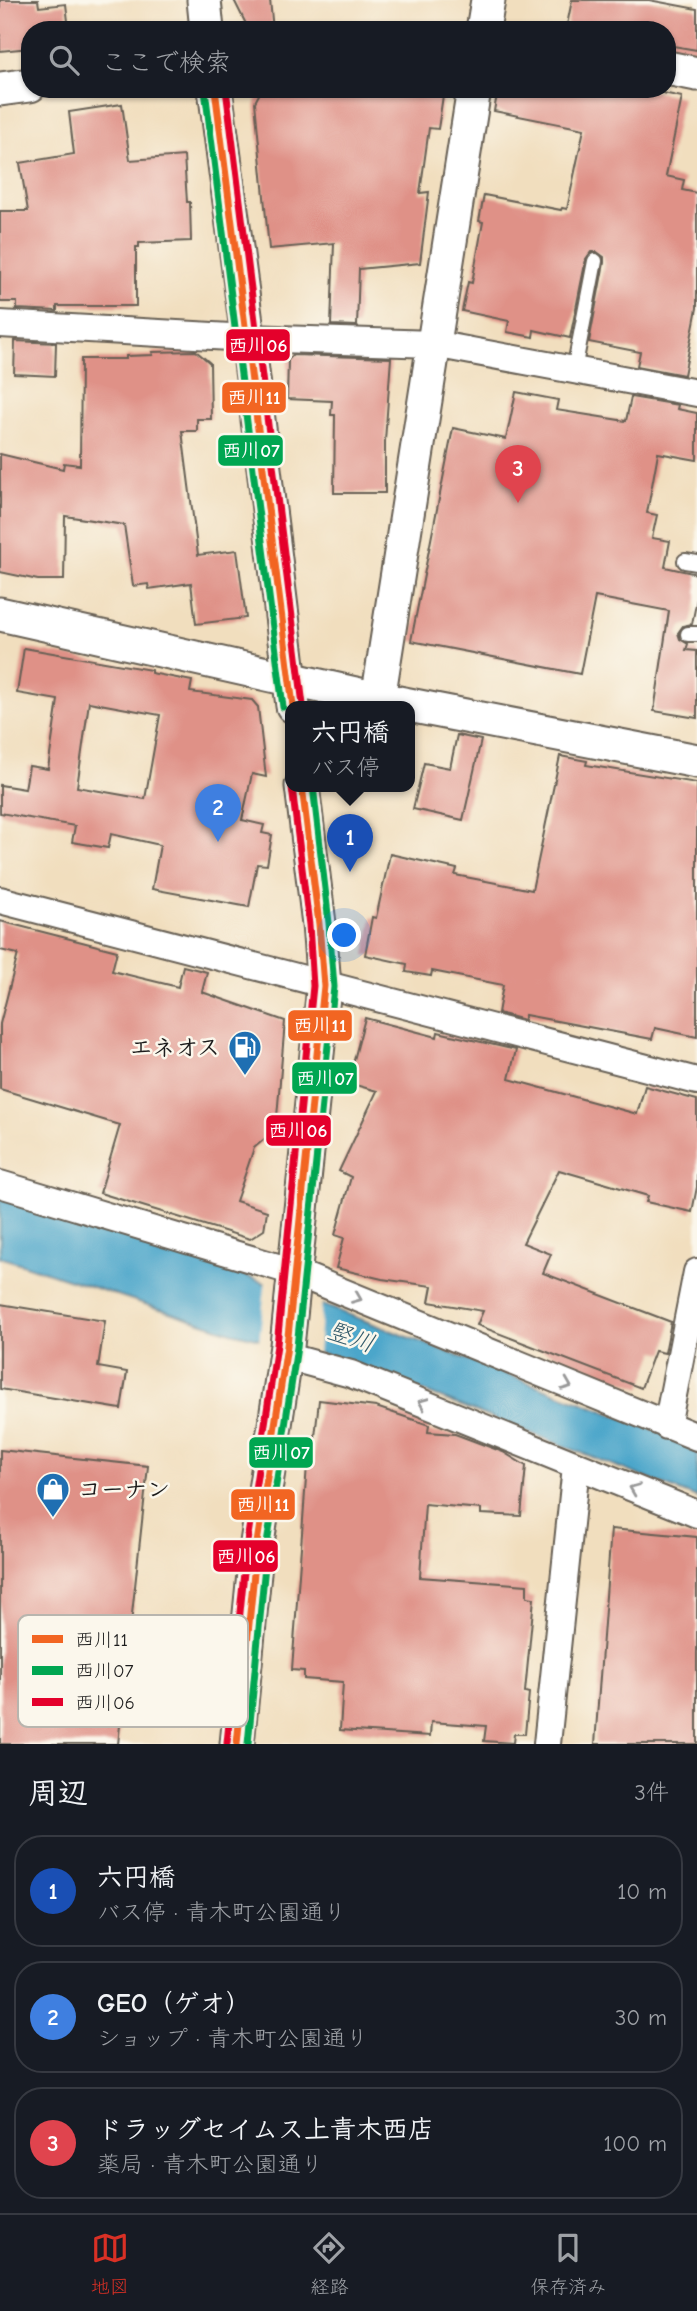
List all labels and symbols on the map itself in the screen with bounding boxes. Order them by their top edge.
line badge: 西川06 [225,328,291,362]
text: 西川06 [229,335,287,357]
line badge: 西川11 [221,381,287,414]
text: 西川11 [228,387,280,409]
line badge: 西川07 [217,434,284,467]
text: 西川07 [222,440,280,462]
pin: 3 [495,445,541,503]
pin: 2 [195,784,241,842]
pin: 1 [327,814,373,872]
your location [327,918,361,952]
line badge: 西川11 [287,1009,353,1042]
text: 西川11 [294,1015,346,1037]
fuel station icon: エネオス [226,1028,264,1077]
place label: エネオス [129,1034,220,1061]
line badge: 西川07 [291,1061,358,1095]
text: 西川07 [296,1068,354,1090]
line badge: 西川06 [265,1114,332,1147]
text: 西川06 [269,1120,327,1142]
one-way arrow [350,1290,362,1304]
water label: 竪川 [324,1316,378,1358]
one-way arrow [561,1376,573,1390]
one-way arrow [417,1398,429,1412]
line badge: 西川07 [248,1436,314,1469]
text: 西川07 [252,1442,310,1464]
shop icon: コーナン [34,1470,72,1519]
place label: コーナン [78,1476,170,1503]
one-way arrow [628,1484,640,1498]
line badge: 西川11 [230,1488,296,1521]
text: 西川11 [237,1494,289,1516]
line badge: 西川06 [212,1539,279,1573]
text: 西川06 [217,1546,275,1568]
legend [18,1615,248,1727]
text: 西川11 [75,1629,128,1651]
text: 西川07 [75,1660,134,1682]
text: 西川06 [75,1692,135,1714]

